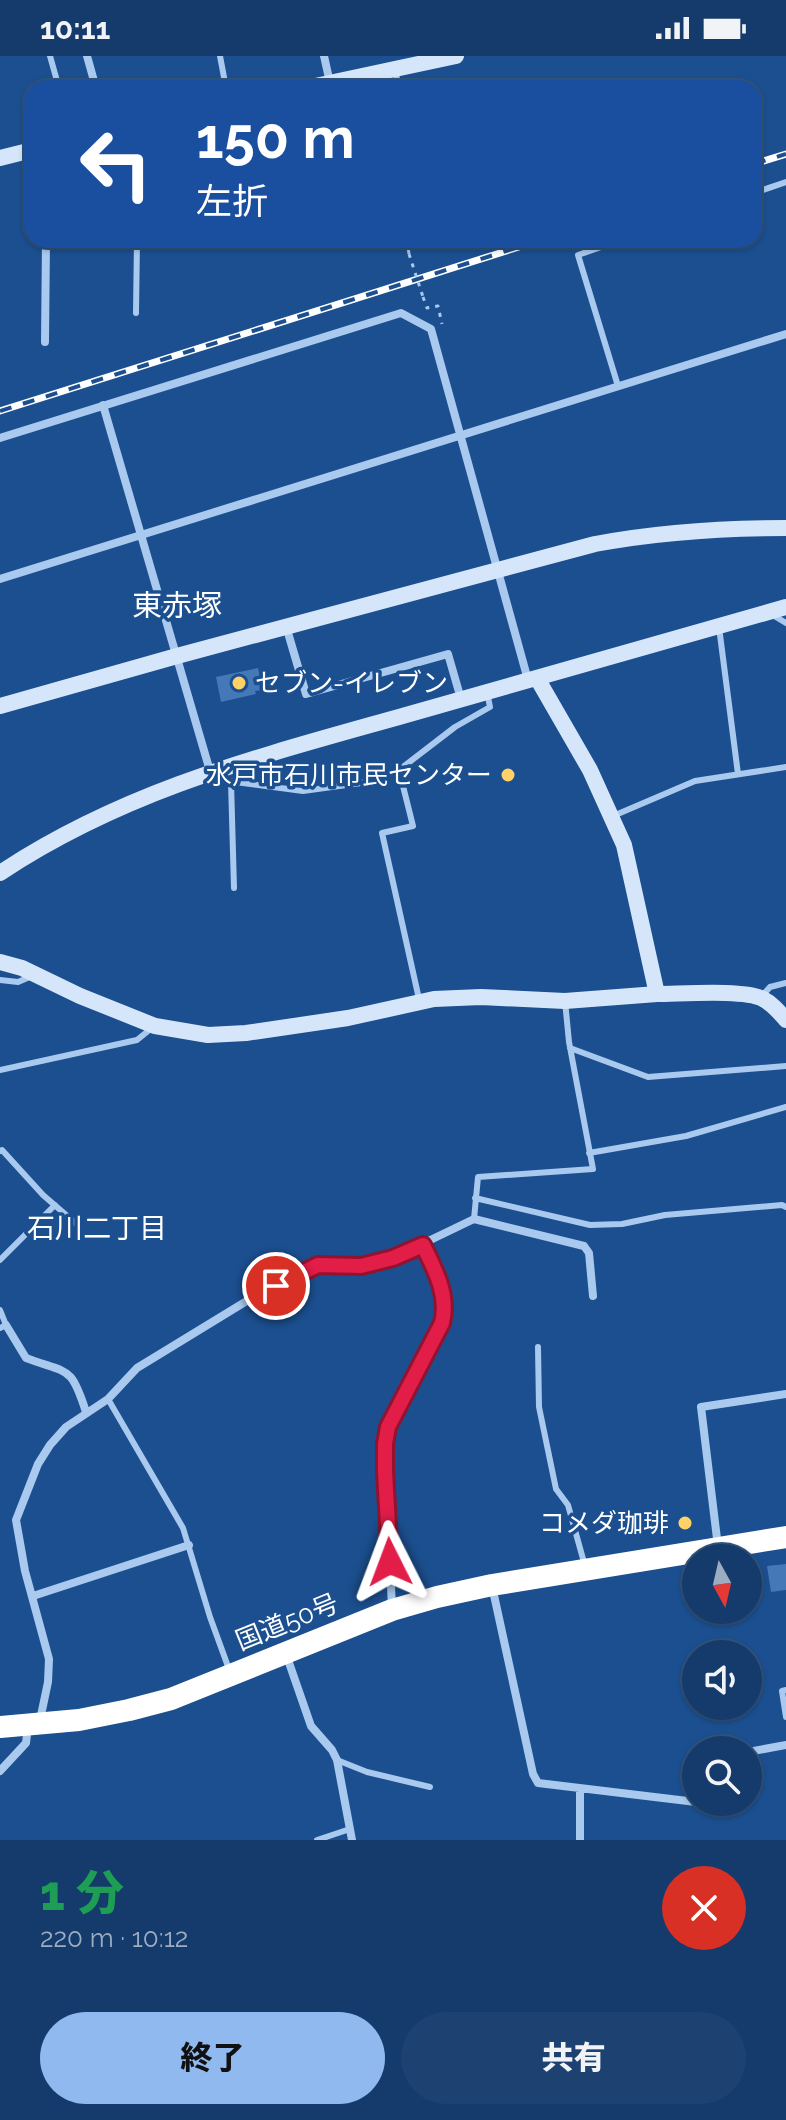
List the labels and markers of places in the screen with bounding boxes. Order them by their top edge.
place label: セブン-イレブン [255,668,448,698]
marker: セブン-イレブン [230,674,248,692]
place label: 水戸市石川市民センター [206,760,492,790]
marker: 水戸市石川市民センター [499,766,517,784]
pin [242,1252,310,1320]
place label: コメダ珈琲 [539,1508,669,1538]
marker: コメダ珈琲 [676,1514,694,1532]

